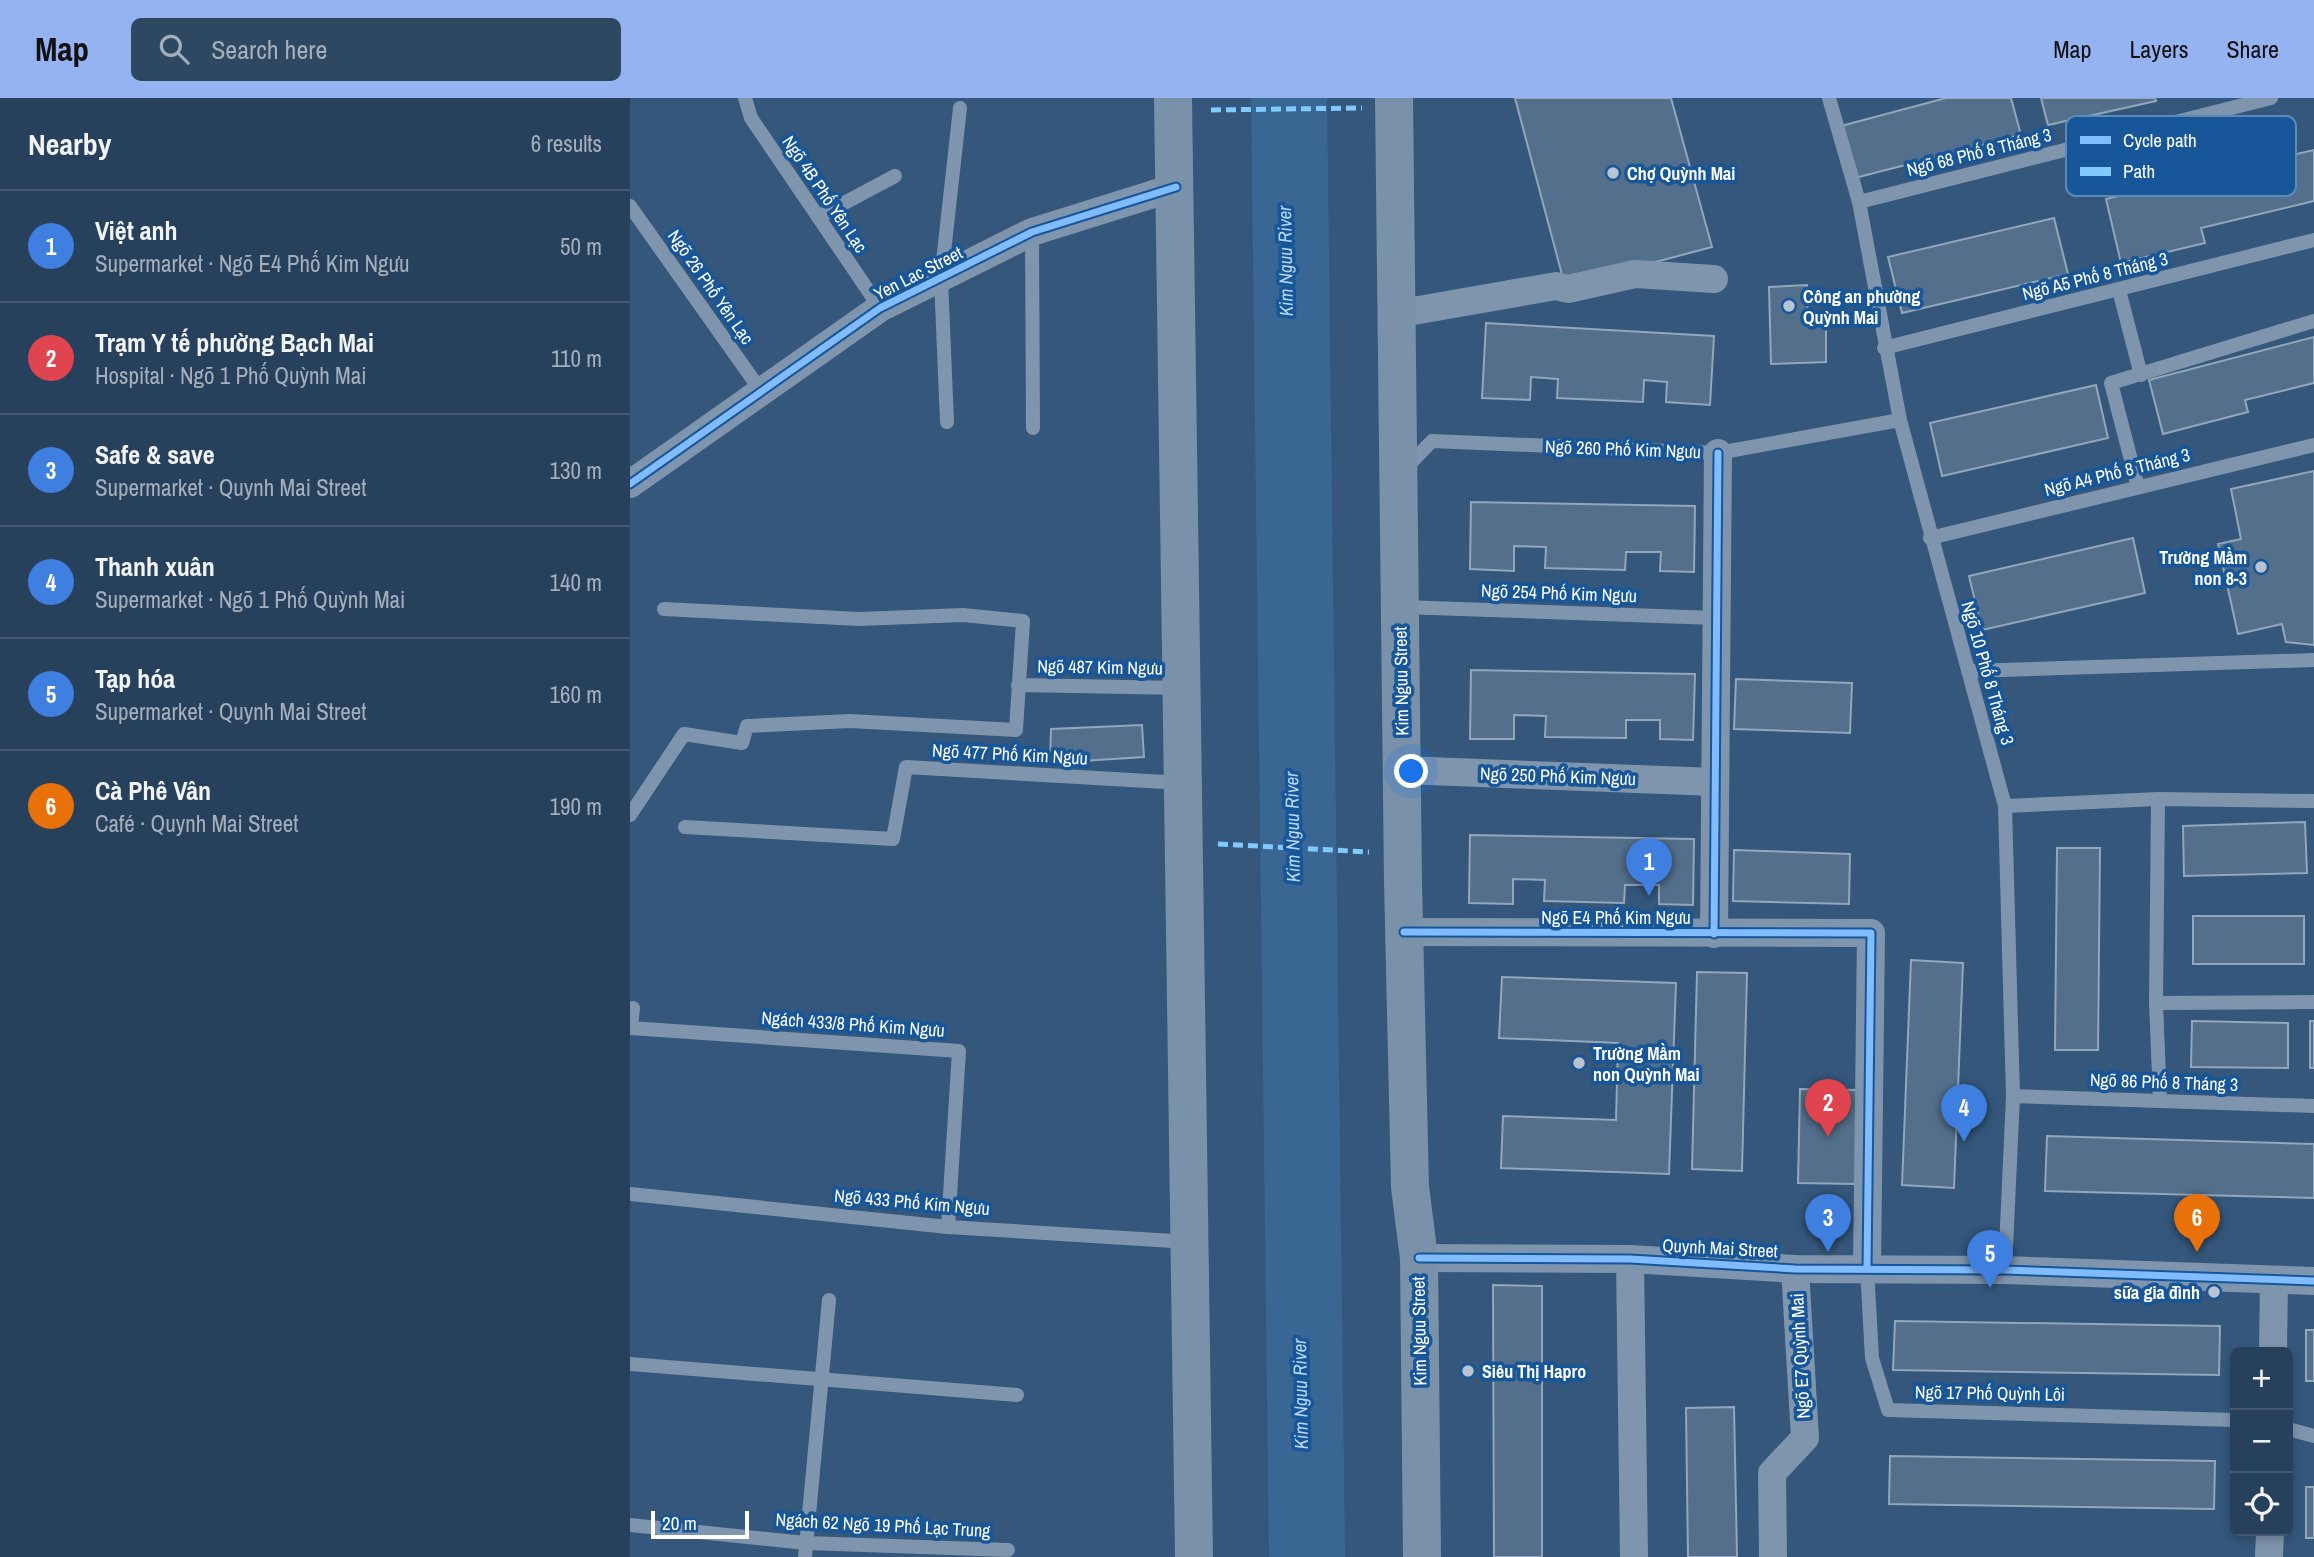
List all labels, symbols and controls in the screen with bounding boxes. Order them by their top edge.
search box [131,18,621,81]
text: Map [35,27,89,71]
icon: search [155,30,193,68]
text: Search here [211,32,327,67]
text: Map [2053,33,2091,65]
text: Layers [2129,33,2188,65]
text: Share [2226,33,2279,65]
legend [2066,116,2296,196]
street label: Ngõ 68 Phố 8 Tháng 3 [1904,122,2054,182]
text: Nearby [28,124,111,164]
text: Cycle path [2123,127,2197,153]
text: 6 results [531,128,602,159]
street label: Ngõ 4B Phố Yên Lạc [777,131,873,257]
text: Path [2123,158,2155,184]
place label: Chợ Quỳnh Mai [1627,161,1735,186]
marker: Chợ Quỳnh Mai [1605,165,1621,181]
water label: Kim Nguu River [1271,205,1299,317]
text: Việt anh [95,213,178,248]
street label: Ngõ 26 Phố Yên Lạc [662,225,760,349]
text: 1 [46,231,56,262]
text: 50 m [560,231,602,262]
street label: Yen Lac Street [869,240,967,306]
street label: Ngõ A5 Phố 8 Tháng 3 [2020,246,2170,306]
text: Supermarket · Ngõ E4 Phố Kim Ngưu [95,248,410,279]
place label: Công an phường Quỳnh Mai [1803,284,1920,330]
marker: Công an phường Quỳnh Mai [1781,298,1797,314]
text: Trạm Y tế phường Bạch Mai [95,325,374,360]
text: 2 [46,343,56,374]
text: 110 m [551,343,602,374]
text: Hospital · Ngõ 1 Phố Quỳnh Mai [95,360,367,391]
street label: Ngõ 260 Phố Kim Ngưu [1545,434,1701,464]
text: Safe & save [95,437,215,472]
street label: Ngõ A4 Phố 8 Tháng 3 [2042,442,2192,502]
text: 3 [46,455,56,486]
text: 130 m [550,455,602,486]
text: Supermarket · Quynh Mai Street [95,472,367,503]
place label: Trường Mầm non 8-3 [2159,545,2247,591]
text: Thanh xuân [95,549,215,584]
marker: Trường Mầm non 8-3 [2253,559,2269,575]
text: 4 [46,567,56,598]
text: 140 m [550,567,602,598]
street label: Ngõ 254 Phố Kim Ngưu [1481,578,1637,608]
text: Supermarket · Ngõ 1 Phố Quỳnh Mai [95,584,405,615]
street label: Ngõ 10 Phố 8 Tháng 3 [1956,598,2020,748]
street label: Kim Nguu Street [1388,626,1414,736]
street label: Ngõ 487 Kim Ngưu [1037,653,1163,681]
text: Tạp hóa [95,661,175,696]
text: 5 [46,679,56,710]
text: 160 m [550,679,602,710]
text: Supermarket · Quynh Mai Street [95,696,367,727]
street label: Ngõ 477 Phố Kim Ngưu [931,737,1089,771]
your location [1394,754,1428,788]
street label: Ngõ 250 Phố Kim Ngưu [1480,761,1636,791]
water label: Kim Nguu River [1278,771,1306,883]
text: Cà Phê Vân [95,773,211,808]
text: 6 [46,791,56,822]
text: 190 m [550,791,602,822]
text: Café · Quynh Mai Street [95,808,298,839]
pin: 1 [1626,838,1672,896]
street label: Ngõ E4 Phố Kim Ngưu [1541,905,1691,930]
street label: Ngách 433/8 Phố Kim Ngưu [760,1005,946,1043]
place label: Trường Mầm non Quỳnh Mai [1593,1041,1700,1087]
marker: Trường Mầm non Quỳnh Mai [1571,1055,1587,1071]
street label: Ngõ 86 Phố 8 Tháng 3 [2089,1067,2239,1097]
pin: 2 [1805,1079,1851,1137]
pin: 4 [1941,1084,1987,1142]
street label: Ngõ 433 Phố Kim Ngưu [833,1183,991,1221]
pin: 3 [1805,1194,1851,1252]
pin: 6 [2174,1194,2220,1252]
pin: 5 [1967,1230,2013,1288]
street label: Quynh Mai Street [1662,1232,1778,1264]
street label: Kim Nguu Street [1406,1276,1432,1386]
place label: sữa gia đình [2114,1280,2200,1305]
marker: sữa gia đình [2206,1284,2222,1300]
street label: Ngõ E7 Quỳnh Mai [1784,1293,1816,1419]
water label: Kim Nguu River [1286,1338,1314,1450]
map controls [2230,1347,2293,1536]
button: + [2230,1347,2293,1410]
place label: Siêu Thị Hapro [1482,1359,1586,1384]
marker: Siêu Thị Hapro [1460,1363,1476,1379]
street label: Ngõ 17 Phố Quỳnh Lôi [1915,1379,2065,1407]
button: − [2230,1410,2293,1473]
button: locate [2230,1473,2293,1536]
street label: Ngách 62 Ngõ 19 Phố Lạc Trung [775,1507,992,1543]
scale bar [651,1508,749,1540]
text: 20 m [662,1510,697,1536]

